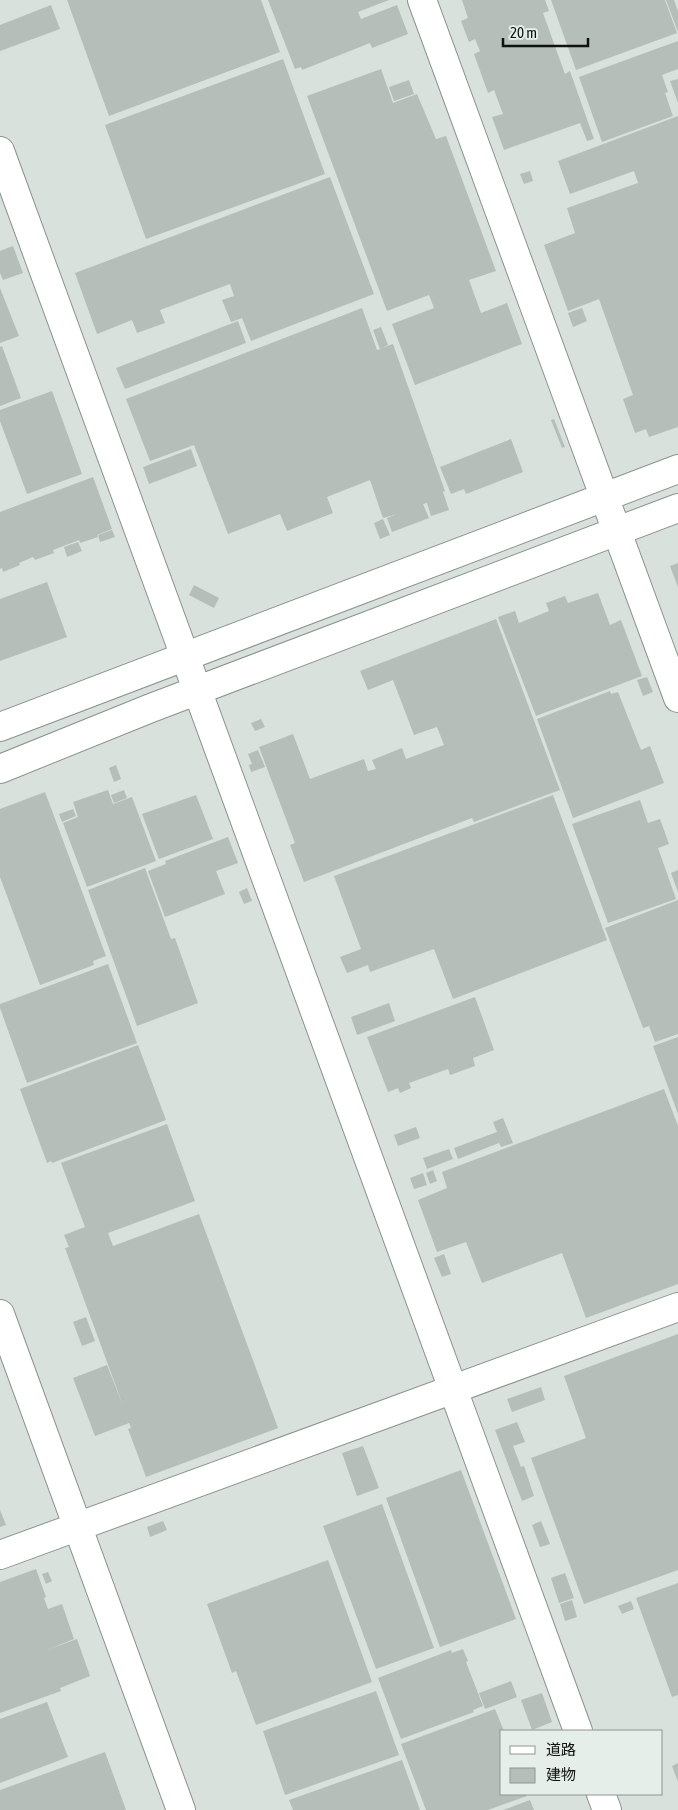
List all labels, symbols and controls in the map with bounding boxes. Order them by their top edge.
scale bar [503,15,588,47]
text: 20 m [510,24,537,41]
legend [500,1730,663,1795]
text: 道路 [546,1741,576,1758]
text: 建物 [546,1766,576,1783]

